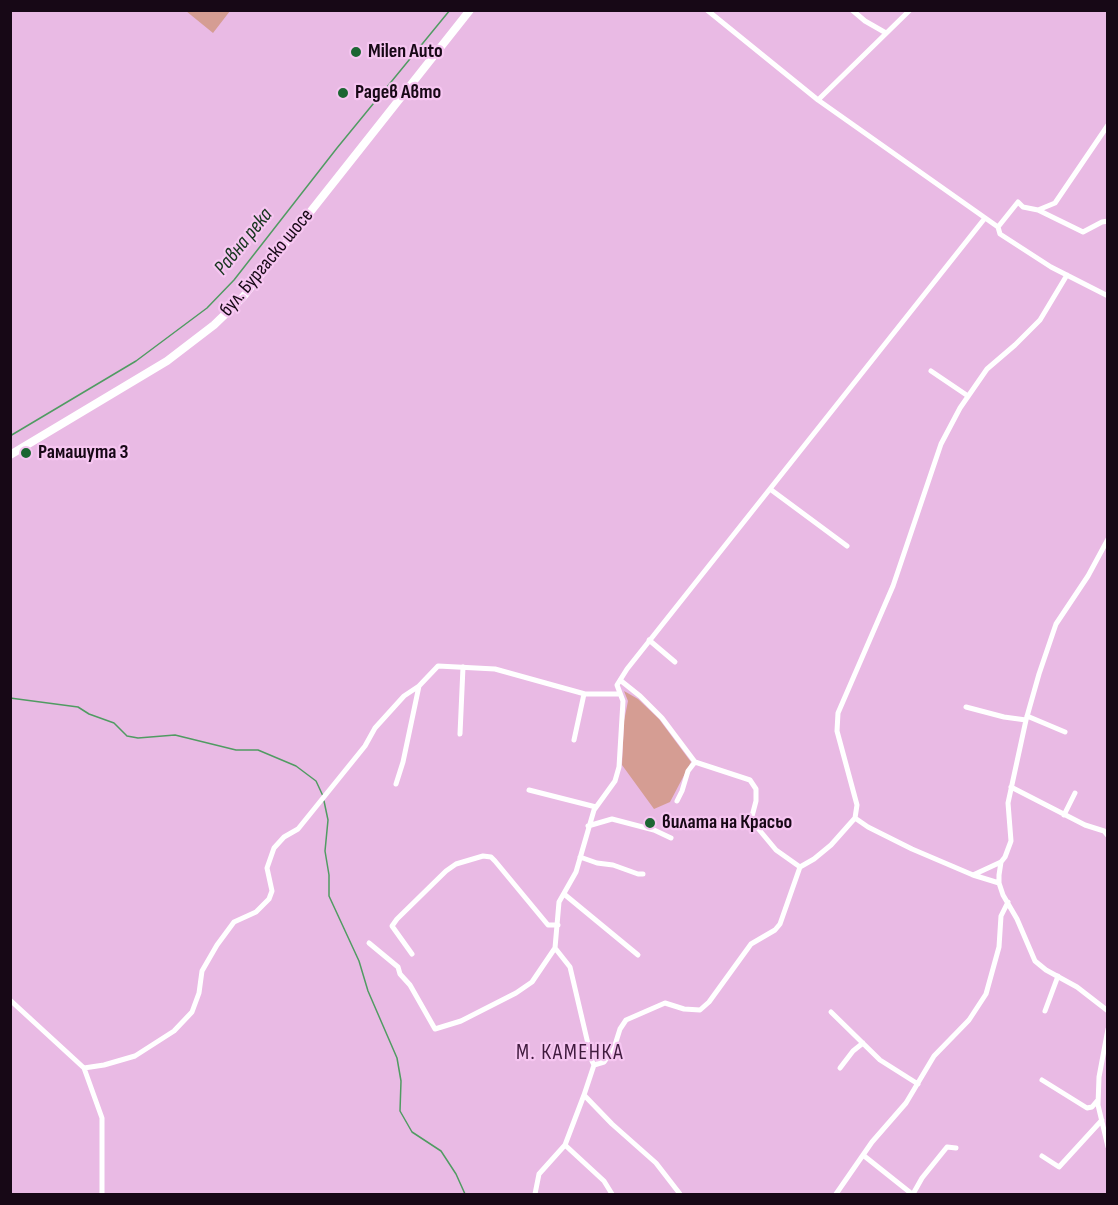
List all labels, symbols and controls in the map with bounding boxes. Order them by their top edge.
place label: Milen Auto [368,40,443,64]
marker: Milen Auto [349,45,363,59]
place label: Радев Авто [355,81,441,105]
marker: Радев Авто [336,86,350,100]
water label: Равна река [209,203,279,281]
street label: бул. Бургаско шосе [215,204,319,322]
place label: Рамашута 3 [38,441,128,465]
marker: Рамашута 3 [19,446,33,460]
place label: вилата на Красьо [662,811,792,835]
marker: вилата на Красьо [643,816,657,830]
district label: М. КАМЕНКА [516,1040,624,1066]

